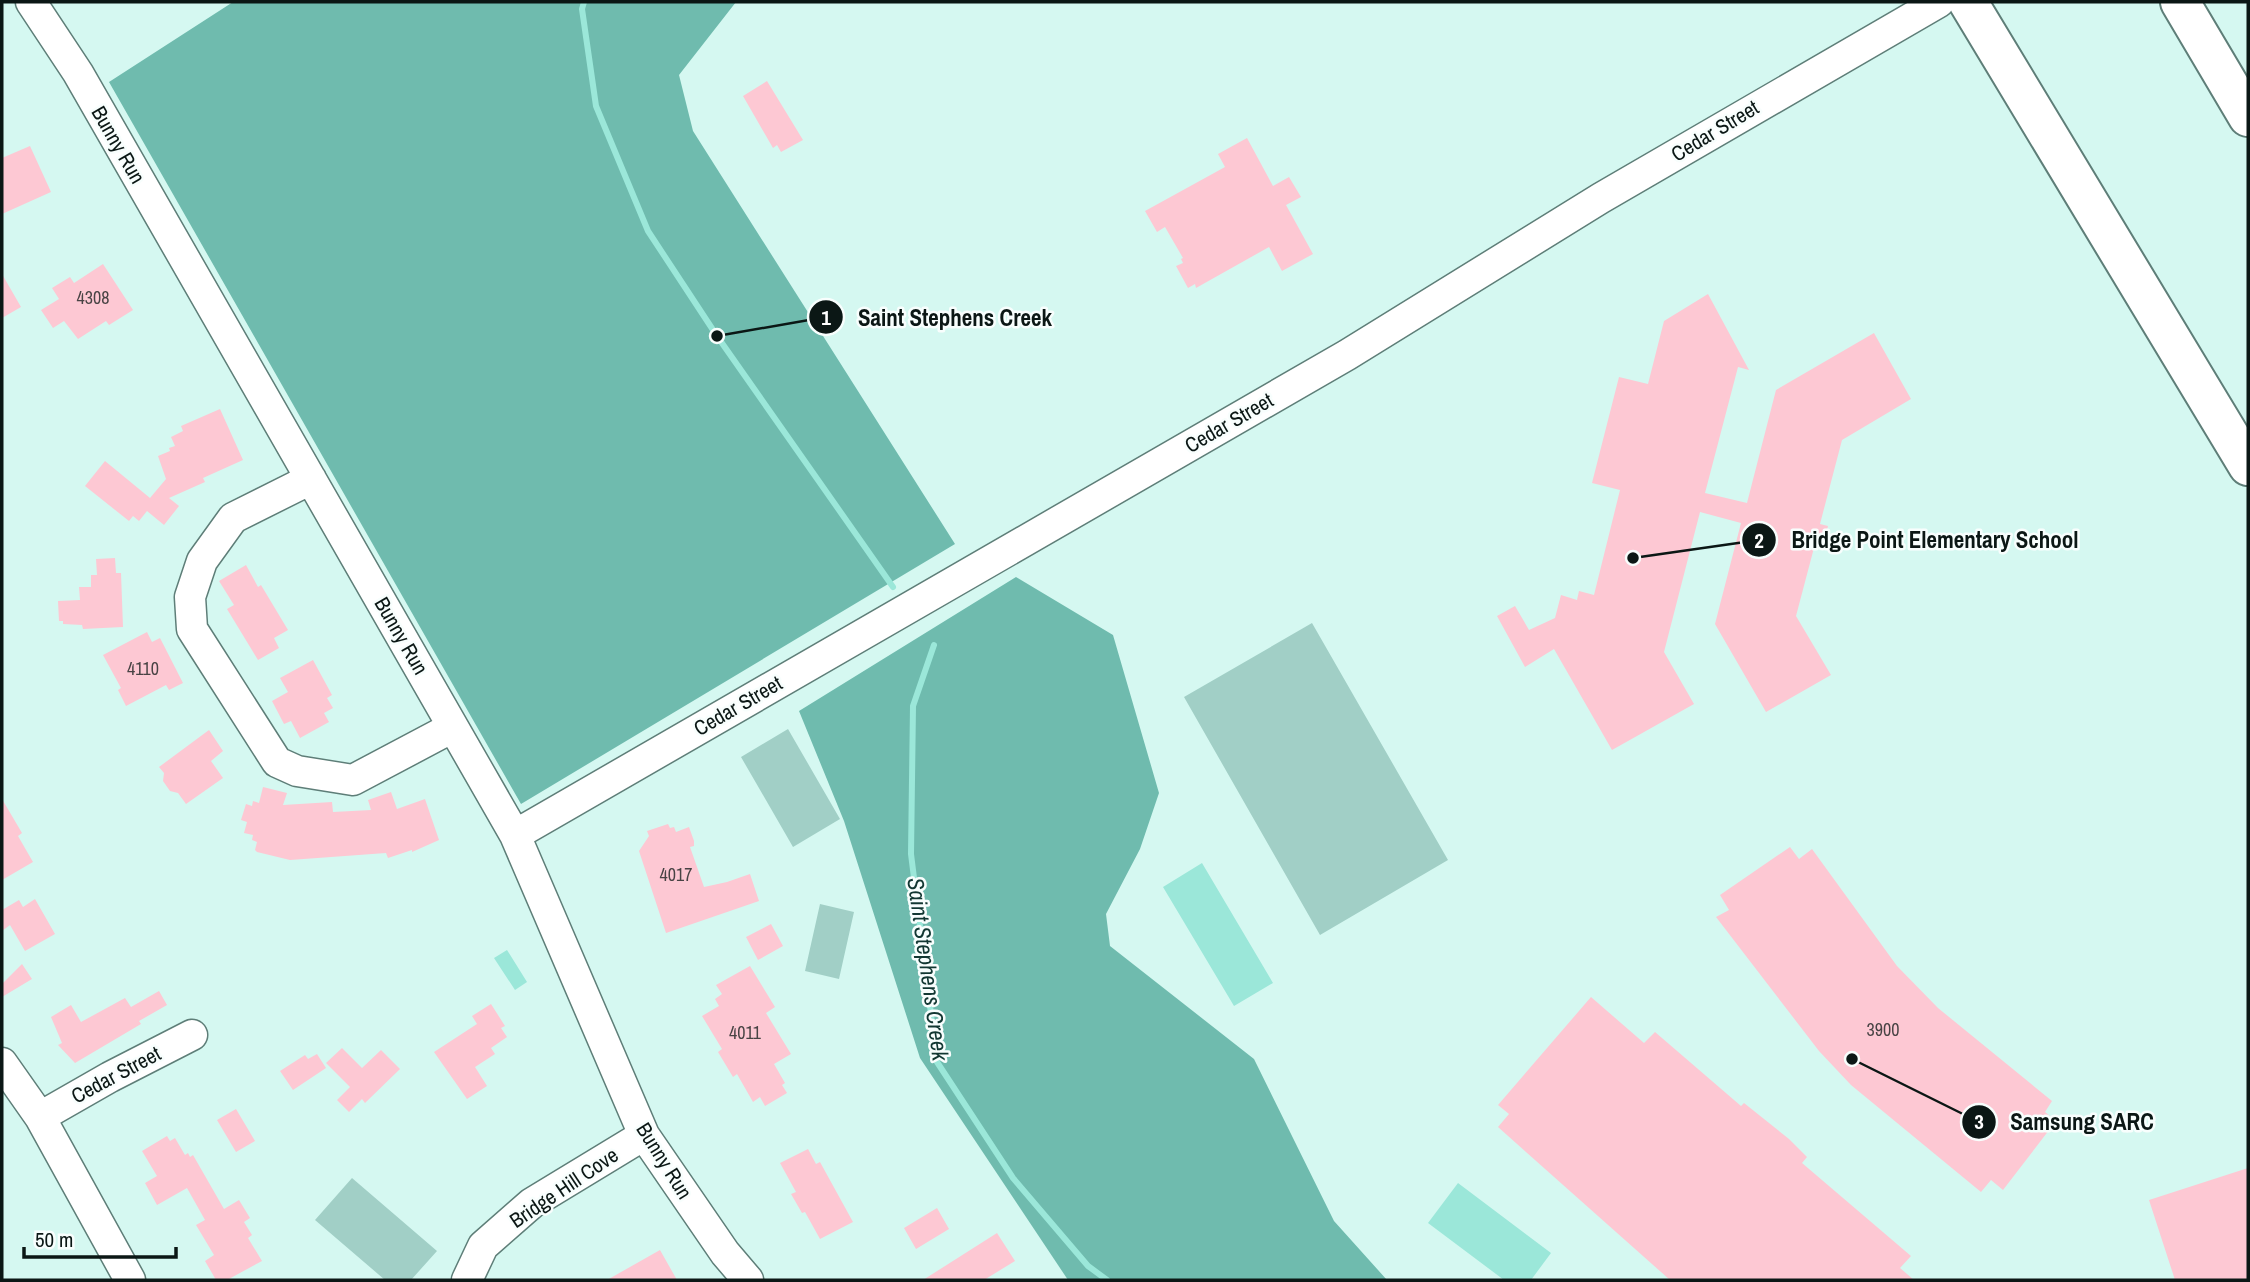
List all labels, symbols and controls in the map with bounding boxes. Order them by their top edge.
street label: Cedar Street [1665,93,1764,168]
street label: Bunny Run [85,101,152,189]
house number: 4308 [77,285,109,310]
callout: Saint Stephens Creek [809,295,1065,339]
text: Saint Stephens Creek [858,302,1052,333]
text: 1 [821,303,831,332]
street label: Cedar Street [1179,385,1278,460]
callout: Bridge Point Elementary School [1742,518,2092,562]
text: Bridge Point Elementary School [1791,524,2079,555]
text: 2 [1754,526,1764,555]
street label: Bunny Run [368,592,435,680]
house number: 4110 [127,656,159,681]
street label: Cedar Street [688,668,787,743]
house number: 4017 [660,862,692,887]
water label: Saint Stephens Creek [900,875,957,1064]
house number: 3900 [1867,1017,1899,1042]
house number: 4011 [729,1020,762,1045]
street label: Cedar Street [66,1039,166,1110]
callout: Samsung SARC [1961,1100,2168,1144]
text: Samsung SARC [2010,1106,2154,1137]
text: 3 [1974,1107,1984,1136]
street label: Bunny Run [630,1117,699,1205]
street label: Bridge Hill Cove [504,1141,624,1235]
scale bar [24,1216,177,1260]
text: 50 m [35,1225,73,1254]

